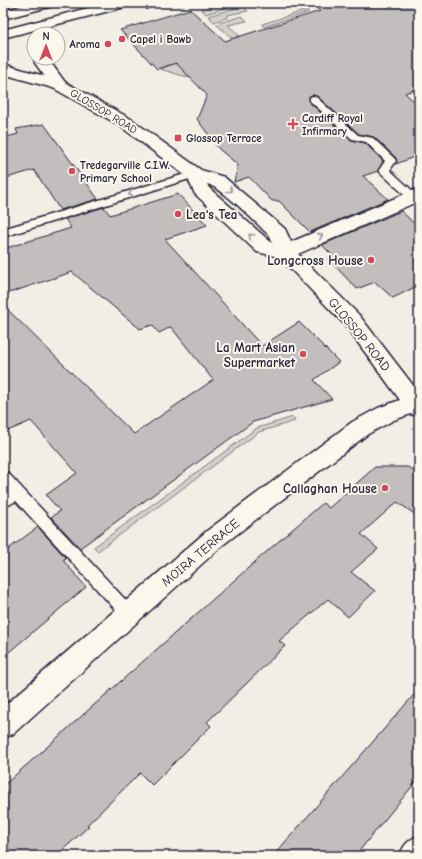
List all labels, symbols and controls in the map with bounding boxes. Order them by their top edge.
north arrow [26,26,66,66]
text: N [42,30,50,43]
place label: Capel i Bawb [130,33,192,46]
marker: Capel i Bawb [117,34,127,44]
place label: Aroma [70,38,100,51]
marker: Aroma [103,39,113,49]
street label: GLOSSOP ROAD [68,86,140,137]
place label: Cardiff Royal Infirmary [302,112,363,138]
marker: Cardiff Royal Infirmary [287,118,299,130]
place label: Glossop Terrace [186,132,262,145]
marker: Glossop Terrace [173,133,183,143]
place label: Tredegarville C.I.W. Primary School [80,159,170,185]
marker: Tredegarville C.I.W. Primary School [67,166,77,176]
one-way arrow [225,185,232,192]
one-way arrow [127,189,134,198]
place label: Lea's Tea [186,207,237,222]
marker: Lea's Tea [173,209,183,219]
one-way arrow [248,233,255,240]
one-way arrow [317,233,324,241]
place label: Longcross House [267,253,364,268]
marker: Longcross House [366,255,376,265]
street label: GLOSSOP ROAD [325,295,394,374]
place label: La Mart Asian Supermarket [216,340,296,370]
marker: La Mart Asian Supermarket [298,349,308,359]
place label: Callaghan House [283,481,378,496]
marker: Callaghan House [380,483,390,493]
street label: MOIRA TERRACE [158,515,242,589]

